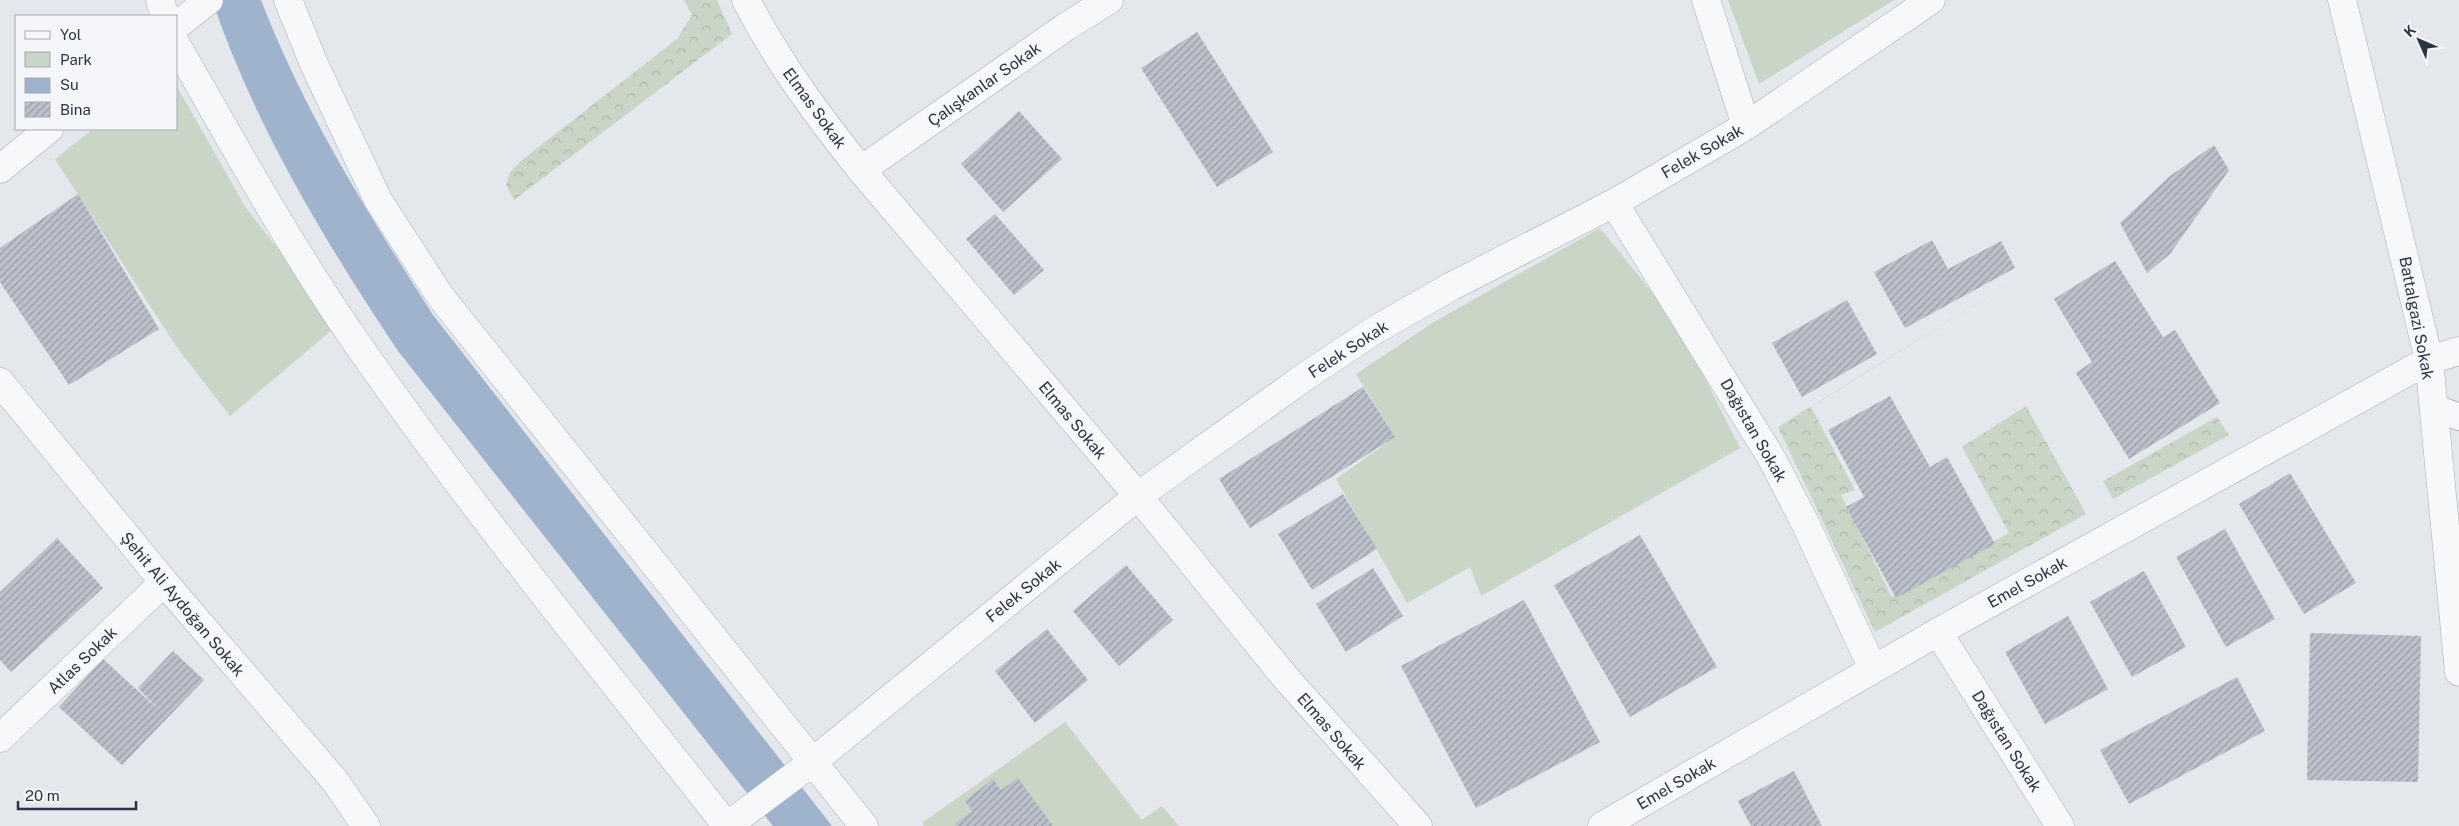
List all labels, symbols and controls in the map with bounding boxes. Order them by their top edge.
legend [15,15,178,130]
north arrow [2394,15,2444,65]
text: K [2401,22,2419,40]
text: Yol [60,26,81,43]
street label: Çalışkanlar Sokak [924,38,1044,130]
text: Park [60,51,92,68]
street label: Elmas Sokak [779,64,850,152]
text: Su [60,76,79,93]
text: Bina [60,101,91,118]
street label: Felek Sokak [1658,120,1746,182]
street label: Battalgazi Sokak [2395,255,2438,381]
street label: Felek Sokak [1305,317,1392,382]
street label: Dağıstan Sokak [1716,375,1791,485]
street label: Elmas Sokak [1035,378,1111,463]
street label: Şehit Ali Aydoğan Sokak [117,528,249,680]
street label: Emel Sokak [1984,553,2070,612]
street label: Felek Sokak [982,554,1065,626]
street label: Atlas Sokak [44,623,121,698]
street label: Dağıstan Sokak [1968,687,2045,796]
street label: Elmas Sokak [1293,689,1370,774]
street label: Emel Sokak [1634,753,1719,814]
scale bar [18,778,135,810]
text: 20 m [25,787,60,804]

